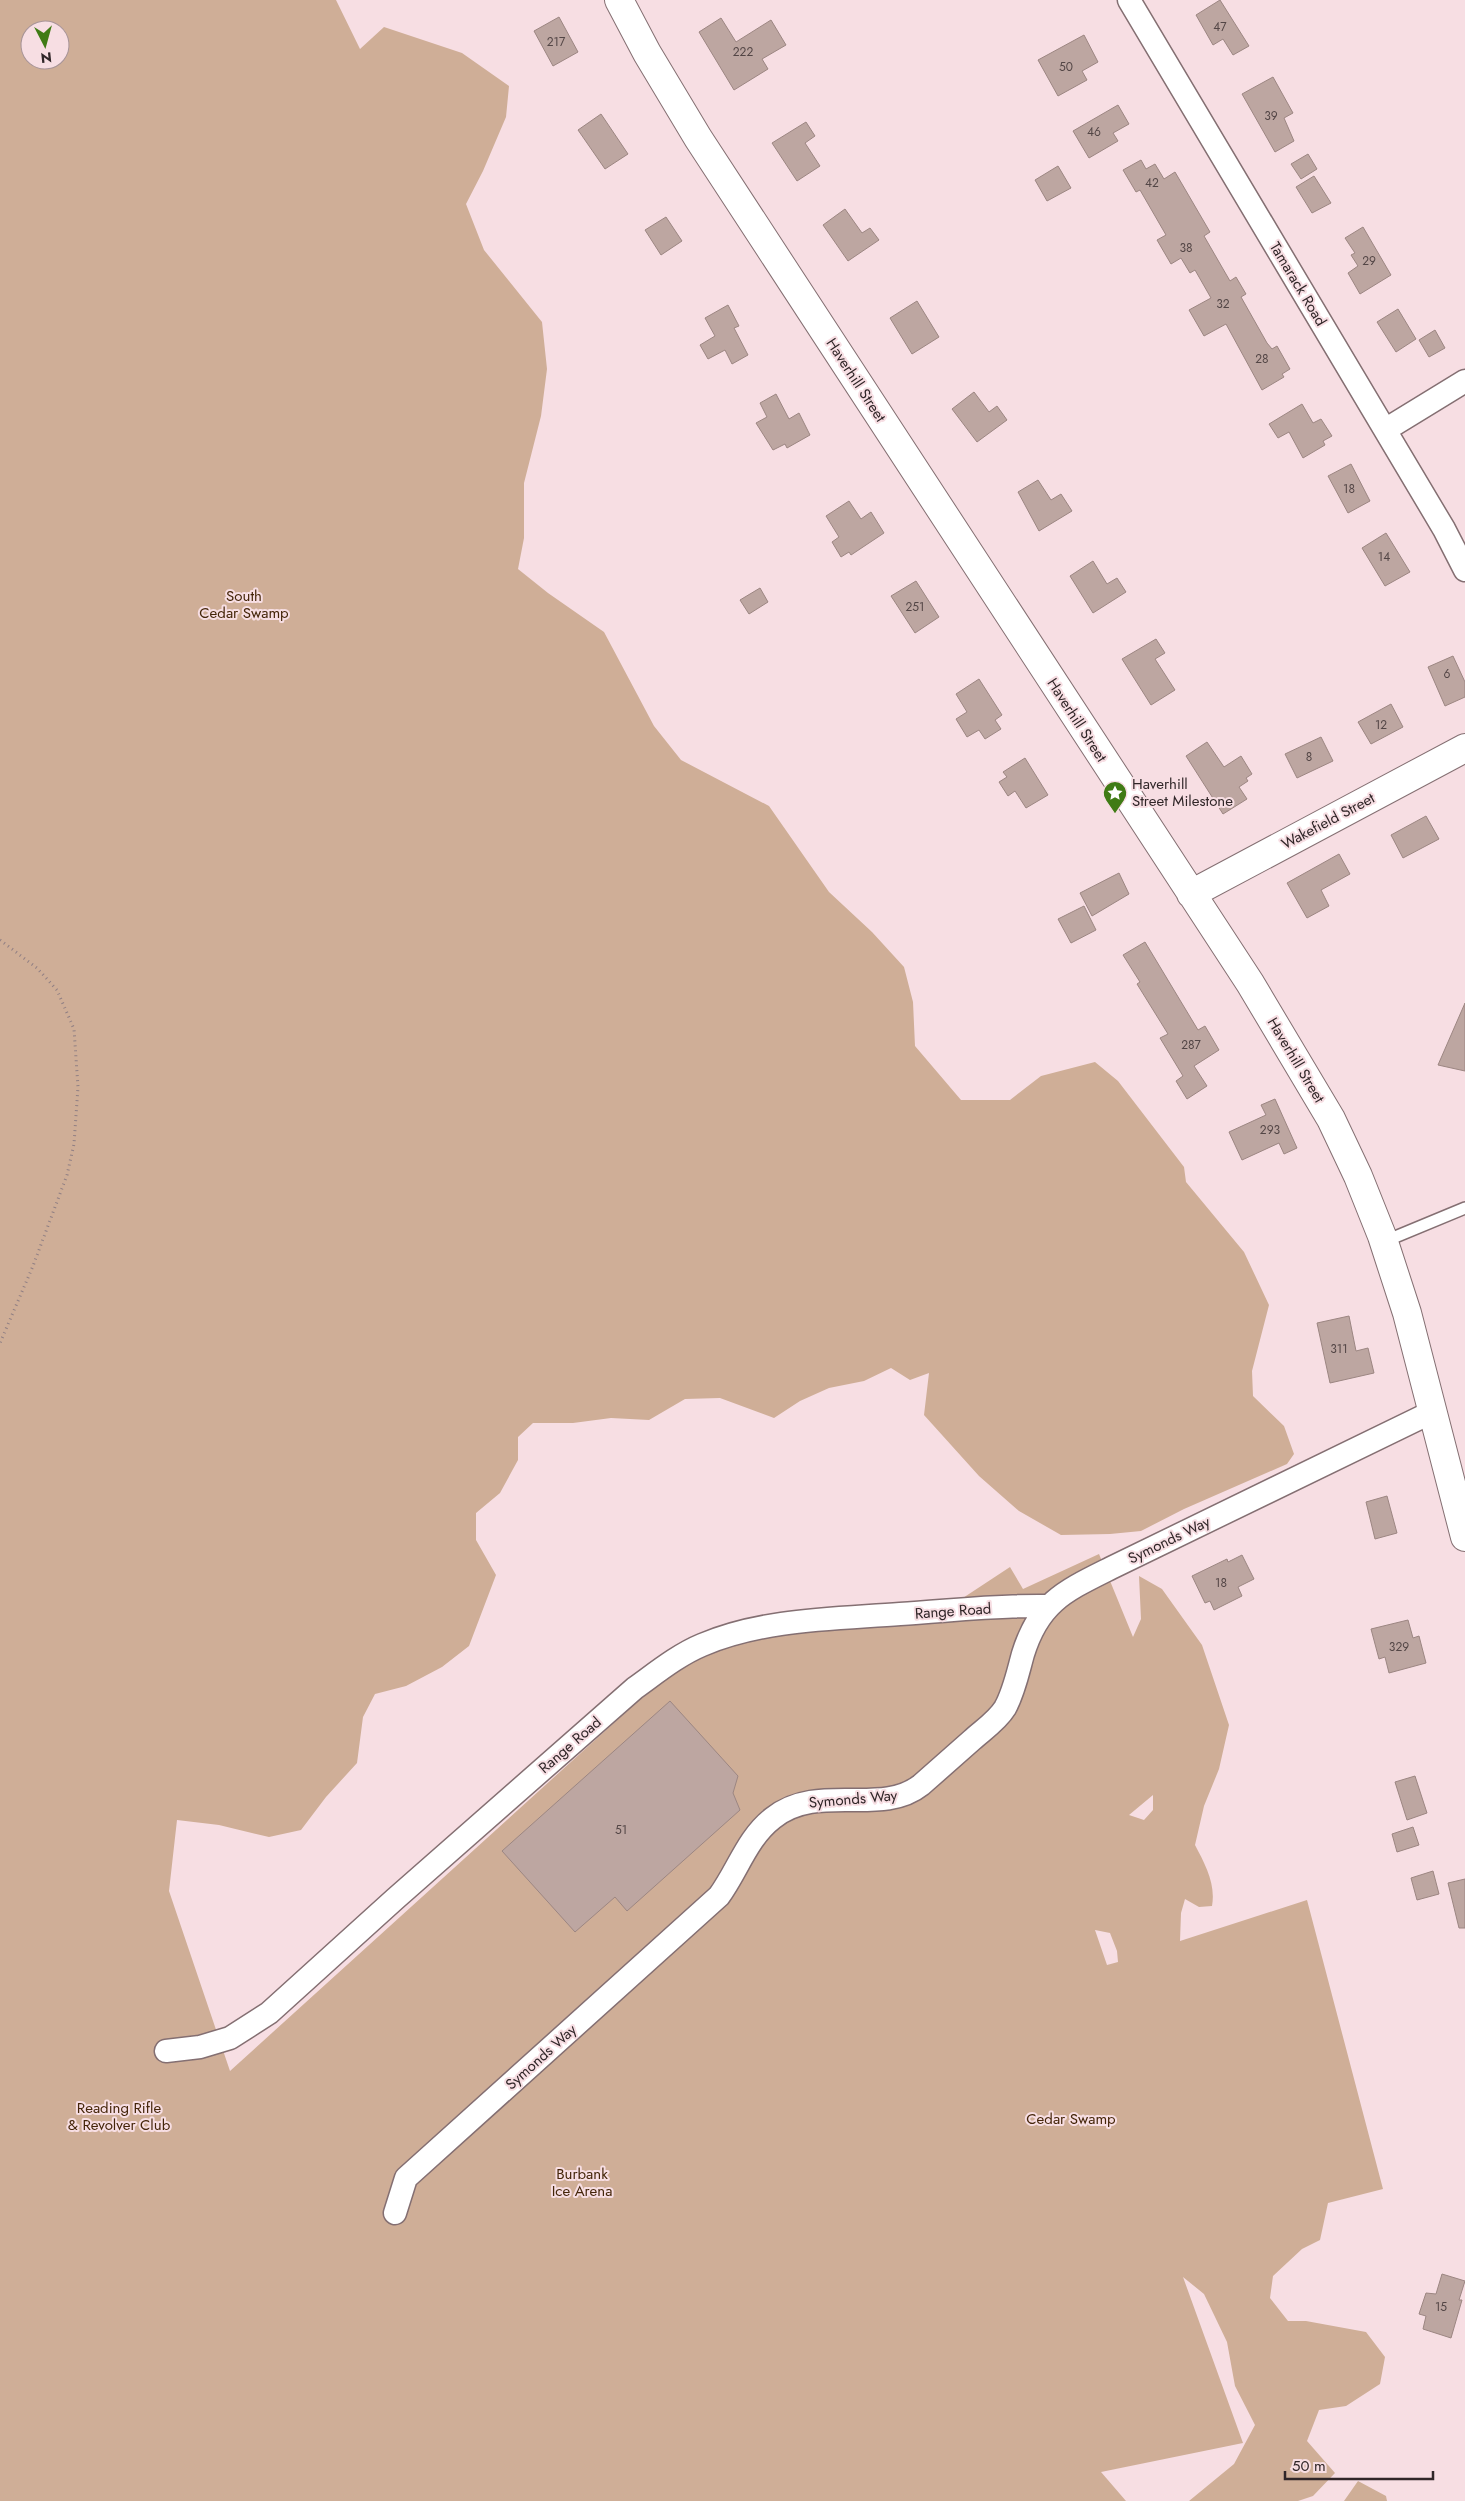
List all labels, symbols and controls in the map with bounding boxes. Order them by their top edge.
house number: 47 [1213,18,1227,36]
north arrow [20,20,70,70]
house number: 217 [547,33,566,51]
house number: 222 [733,43,753,61]
text: N [40,47,53,68]
house number: 50 [1059,58,1073,76]
house number: 39 [1264,107,1278,125]
house number: 46 [1087,123,1101,141]
house number: 42 [1145,174,1159,192]
street label: Tamarack Road [1264,238,1332,330]
house number: 38 [1179,239,1193,257]
house number: 29 [1362,252,1376,270]
house number: 32 [1216,295,1230,313]
street label: Haverhill Street [821,334,892,427]
house number: 28 [1255,350,1269,368]
house number: 18 [1343,480,1355,498]
house number: 14 [1378,548,1390,566]
park label: South Cedar Swamp [199,585,289,624]
house number: 251 [906,598,925,616]
house number: 6 [1444,665,1451,683]
street label: Haverhill Street [1042,674,1113,767]
house number: 12 [1375,716,1387,734]
house number: 8 [1306,748,1312,766]
place label: Haverhill Street Milestone [1132,773,1233,812]
place icon: Haverhill Street Milestone [1102,780,1128,814]
street label: Wakefield Street [1277,787,1379,855]
street label: Haverhill Street [1262,1013,1330,1107]
house number: 287 [1181,1036,1201,1054]
house number: 293 [1260,1121,1281,1139]
house number: 311 [1330,1340,1348,1358]
street label: Symonds Way [1124,1510,1214,1569]
house number: 18 [1215,1574,1227,1592]
street label: Range Road [914,1597,992,1625]
house number: 329 [1389,1638,1409,1656]
street label: Range Road [534,1712,606,1778]
street label: Symonds Way [808,1784,899,1814]
house number: 51 [615,1821,627,1839]
street label: Symonds Way [501,2019,582,2095]
park label: Reading Rifle & Revolver Club [68,2097,171,2136]
park label: Cedar Swamp [1026,2108,1116,2130]
park label: Burbank Ice Arena [552,2163,612,2202]
house number: 15 [1435,2298,1447,2316]
scale bar [1285,2448,1432,2480]
text: 50 m [1292,2455,1326,2477]

